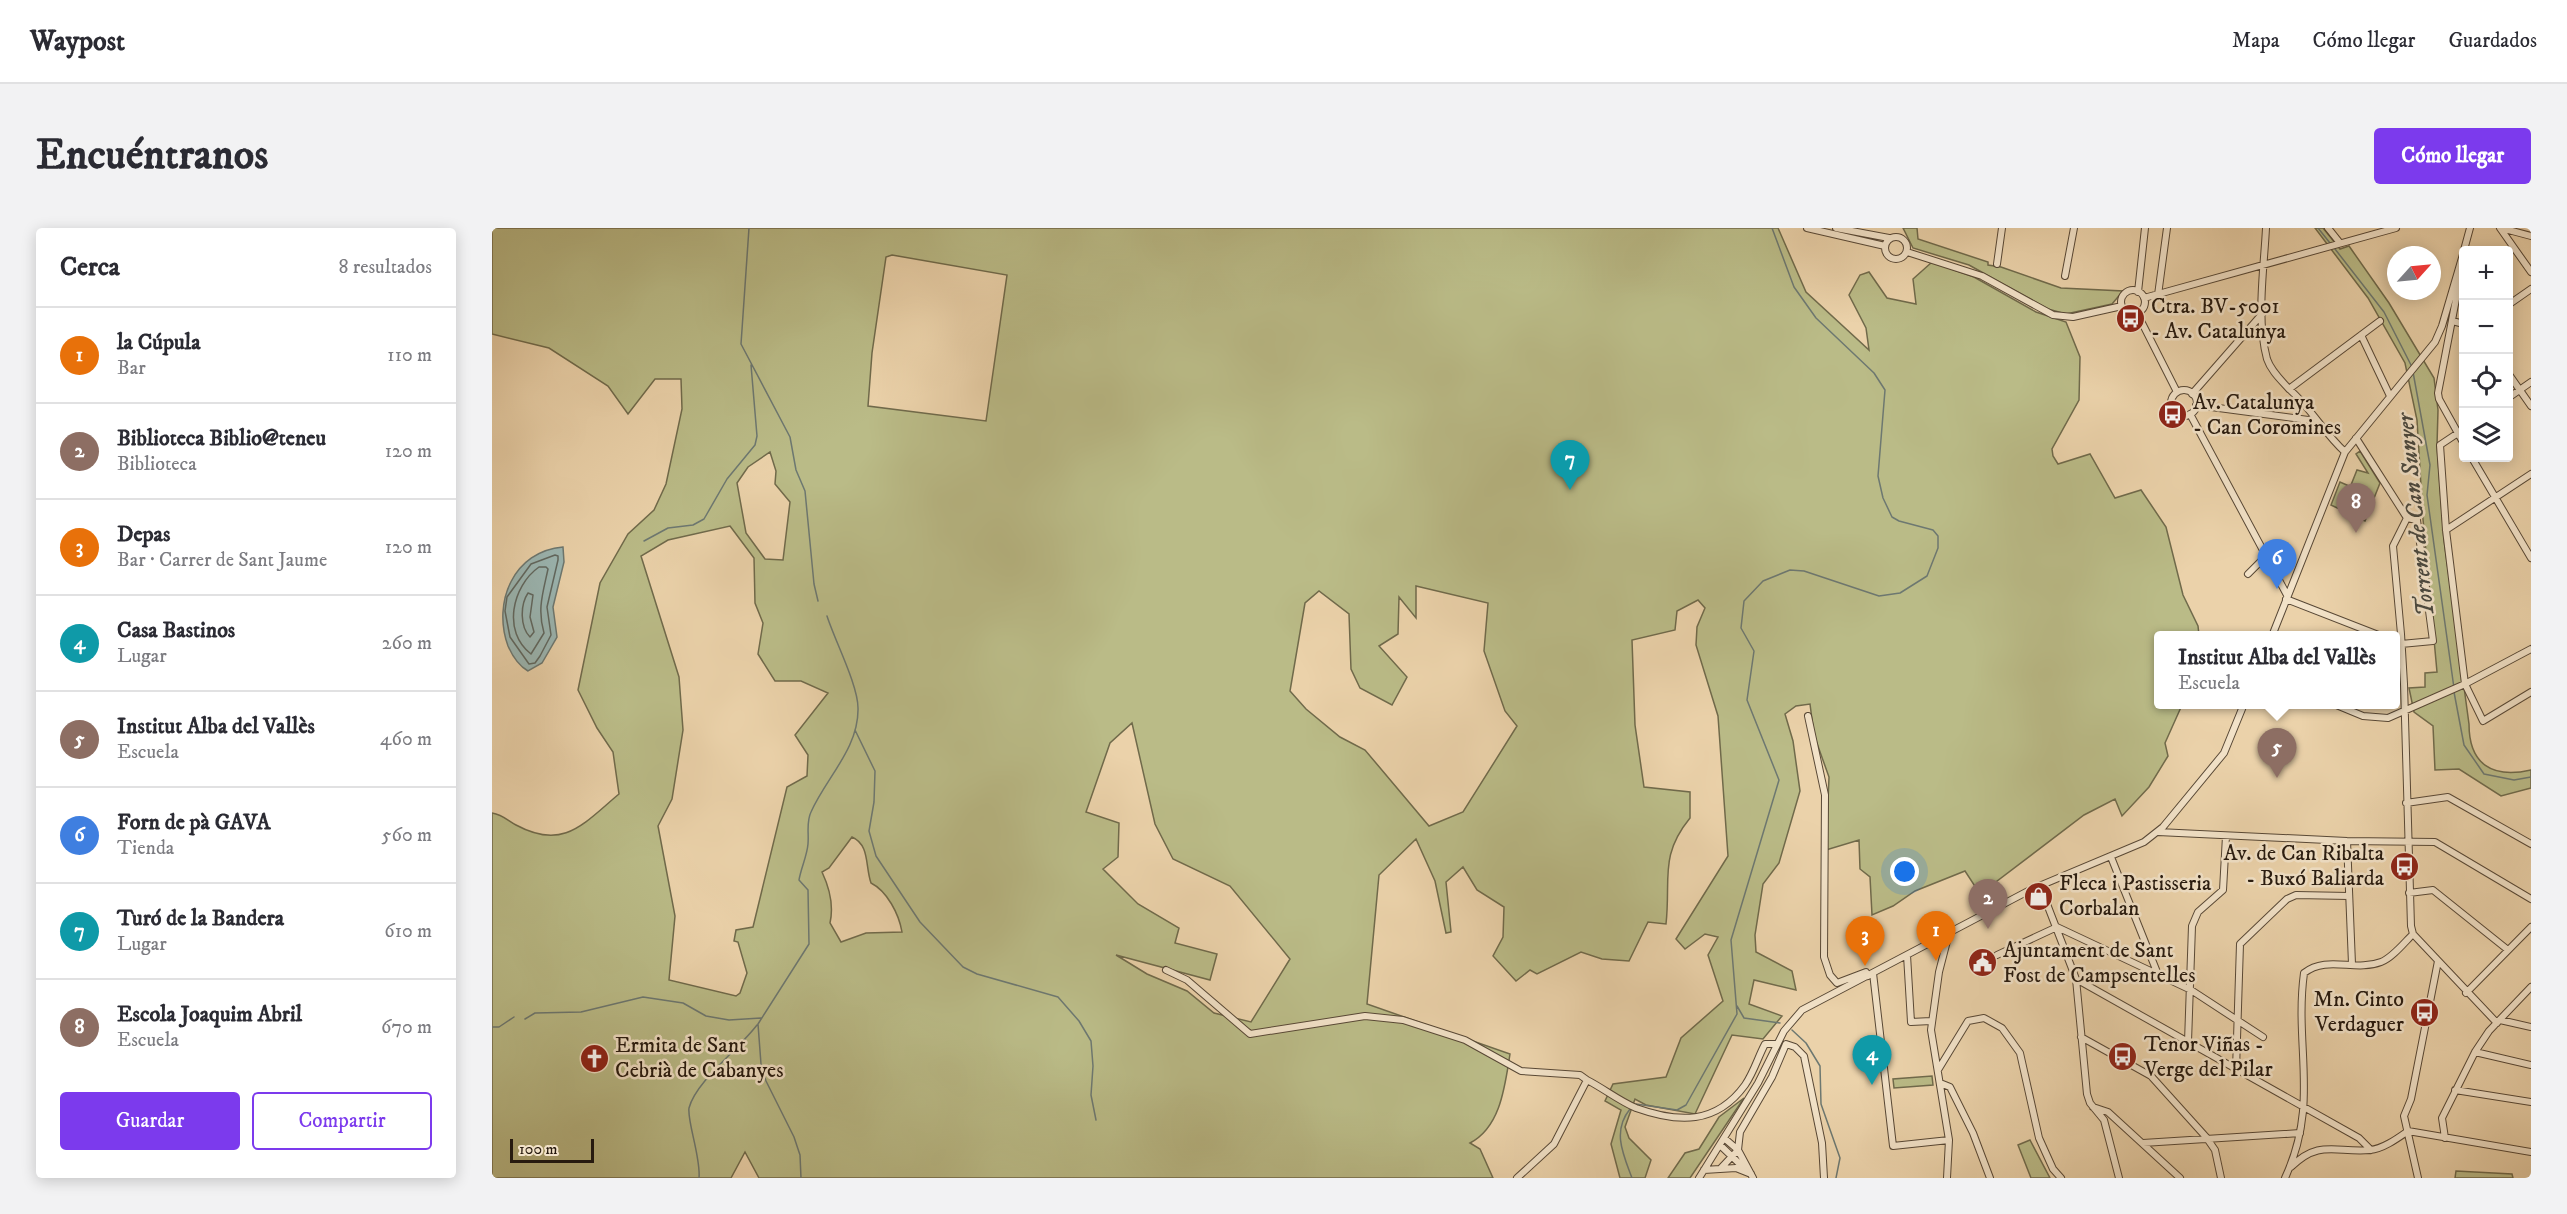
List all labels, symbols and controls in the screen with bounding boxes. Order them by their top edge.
text: Waypost [30,24,125,59]
text: Mapa [2232,28,2280,54]
text: Cómo llegar [2313,28,2415,54]
text: Guardados [2448,28,2537,54]
button: Cómo llegar [2374,128,2531,184]
text: Encuéntranos [36,130,268,182]
north arrow [2387,246,2441,300]
map controls [2459,246,2513,462]
button: + [2459,246,2513,300]
text: Cerca [60,251,120,284]
text: 8 resultados [338,255,432,280]
place label: Ctra. BV-5001 - Av. Catalunya [2151,293,2287,345]
button: − [2459,300,2513,354]
bus stop icon: Ctra. BV-5001 - Av. Catalunya [2114,303,2146,335]
text: la Cúpula [117,329,201,356]
text: 1 [76,343,83,368]
text: 110 m [387,343,432,368]
button: locate [2459,354,2513,408]
text: Bar [117,356,146,381]
place label: Av. Catalunya - Can Coromines [2193,389,2341,441]
bus stop icon: Av. Catalunya - Can Coromines [2156,399,2188,431]
button: layers [2459,408,2513,462]
water label: Torrent de Can Sunyer [2390,409,2442,618]
text: Biblioteca Biblio@teneu [117,425,326,452]
text: 2 [75,439,84,464]
text: 120 m [385,439,432,464]
pin: 7 [1550,440,1590,490]
text: Biblioteca [117,452,197,477]
pin: 8 [2336,484,2376,533]
text: Depas [117,521,170,548]
text: 3 [76,535,83,560]
text: 120 m [385,535,432,560]
pin: 6 [2258,540,2296,589]
text: Bar · Carrer de Sant Jaume [117,548,327,573]
text: Casa Bastinos [117,617,235,644]
text: 4 [74,631,85,656]
text: 260 m [382,631,432,656]
popup [2154,631,2400,709]
text: Lugar [117,644,167,669]
text: Institut Alba del Vallès [2178,644,2376,671]
text: Escuela [2178,671,2240,696]
text: Institut Alba del Vallès [117,713,315,740]
text: 5 [75,727,84,752]
text: 460 m [380,727,432,752]
pin: 5 [2258,728,2296,778]
text: Escuela [117,740,179,765]
text: Forn de pà GAVA [117,809,271,836]
text: 6 [74,823,85,848]
text: 560 m [382,823,432,848]
text: Tienda [117,836,174,861]
place label: Av. de Can Ribalta - Buxó Baliarda [2224,840,2385,892]
bus stop icon: Av. de Can Ribalta - Buxó Baliarda [2389,850,2421,882]
your location [1890,857,1919,886]
place label: Fleca i Pastisseria Corbalan [2059,870,2212,922]
pin: 2 [1968,880,2008,929]
shop icon: Fleca i Pastisseria Corbalan [2022,880,2054,912]
text: Turó de la Bandera [117,905,284,932]
pin: 1 [1916,912,1956,961]
pin: 3 [1846,916,1884,966]
text: 7 [74,919,85,944]
text: 610 m [384,919,432,944]
text: Lugar [117,932,167,957]
place label: Ajuntament de Sant Fost de Campsentelles [2003,937,2196,989]
public building icon: Ajuntament de Sant Fost de Campsentelles [1966,947,1998,979]
place label: Mn. Cinto Verdaguer [2313,986,2405,1038]
bus stop icon: Mn. Cinto Verdaguer [2409,996,2441,1028]
text: Escola Joaquim Abril [117,1001,302,1028]
text: 8 [74,1015,85,1040]
text: 670 m [381,1015,432,1040]
text: Escuela [117,1028,179,1053]
place label: Tenor Viñas - Verge del Pilar [2143,1031,2273,1083]
place label: Ermita de Sant Cebrià de Cabanyes [615,1032,784,1084]
pin: 4 [1852,1036,1892,1085]
bus stop icon: Tenor Viñas - Verge del Pilar [2107,1041,2139,1073]
church icon: Ermita de Sant Cebrià de Cabanyes [578,1042,610,1074]
button: Guardar [60,1092,240,1150]
button: Compartir [252,1092,432,1150]
scale bar [510,1136,594,1164]
text: 100 m [519,1139,558,1159]

